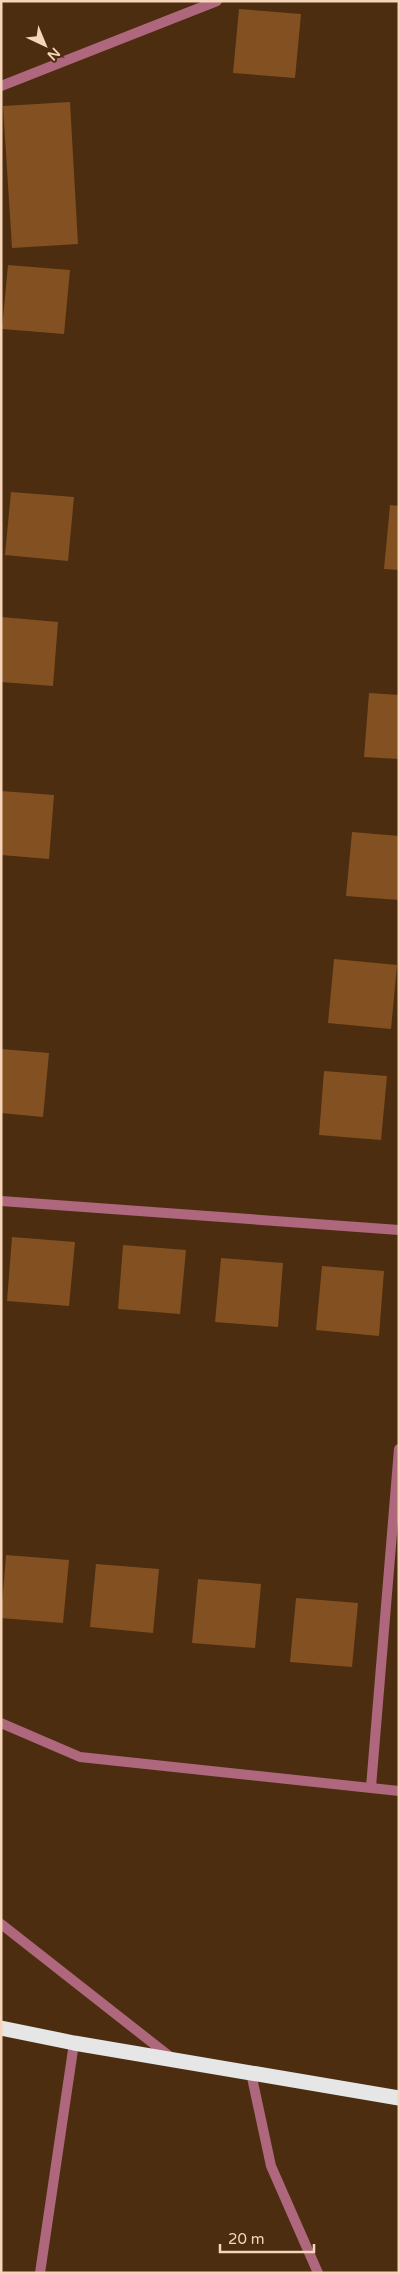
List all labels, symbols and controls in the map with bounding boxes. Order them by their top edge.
north arrow [20,20,70,70]
text: N [44,44,64,64]
scale bar [220,2222,314,2254]
text: 20 m [228,2230,265,2248]

